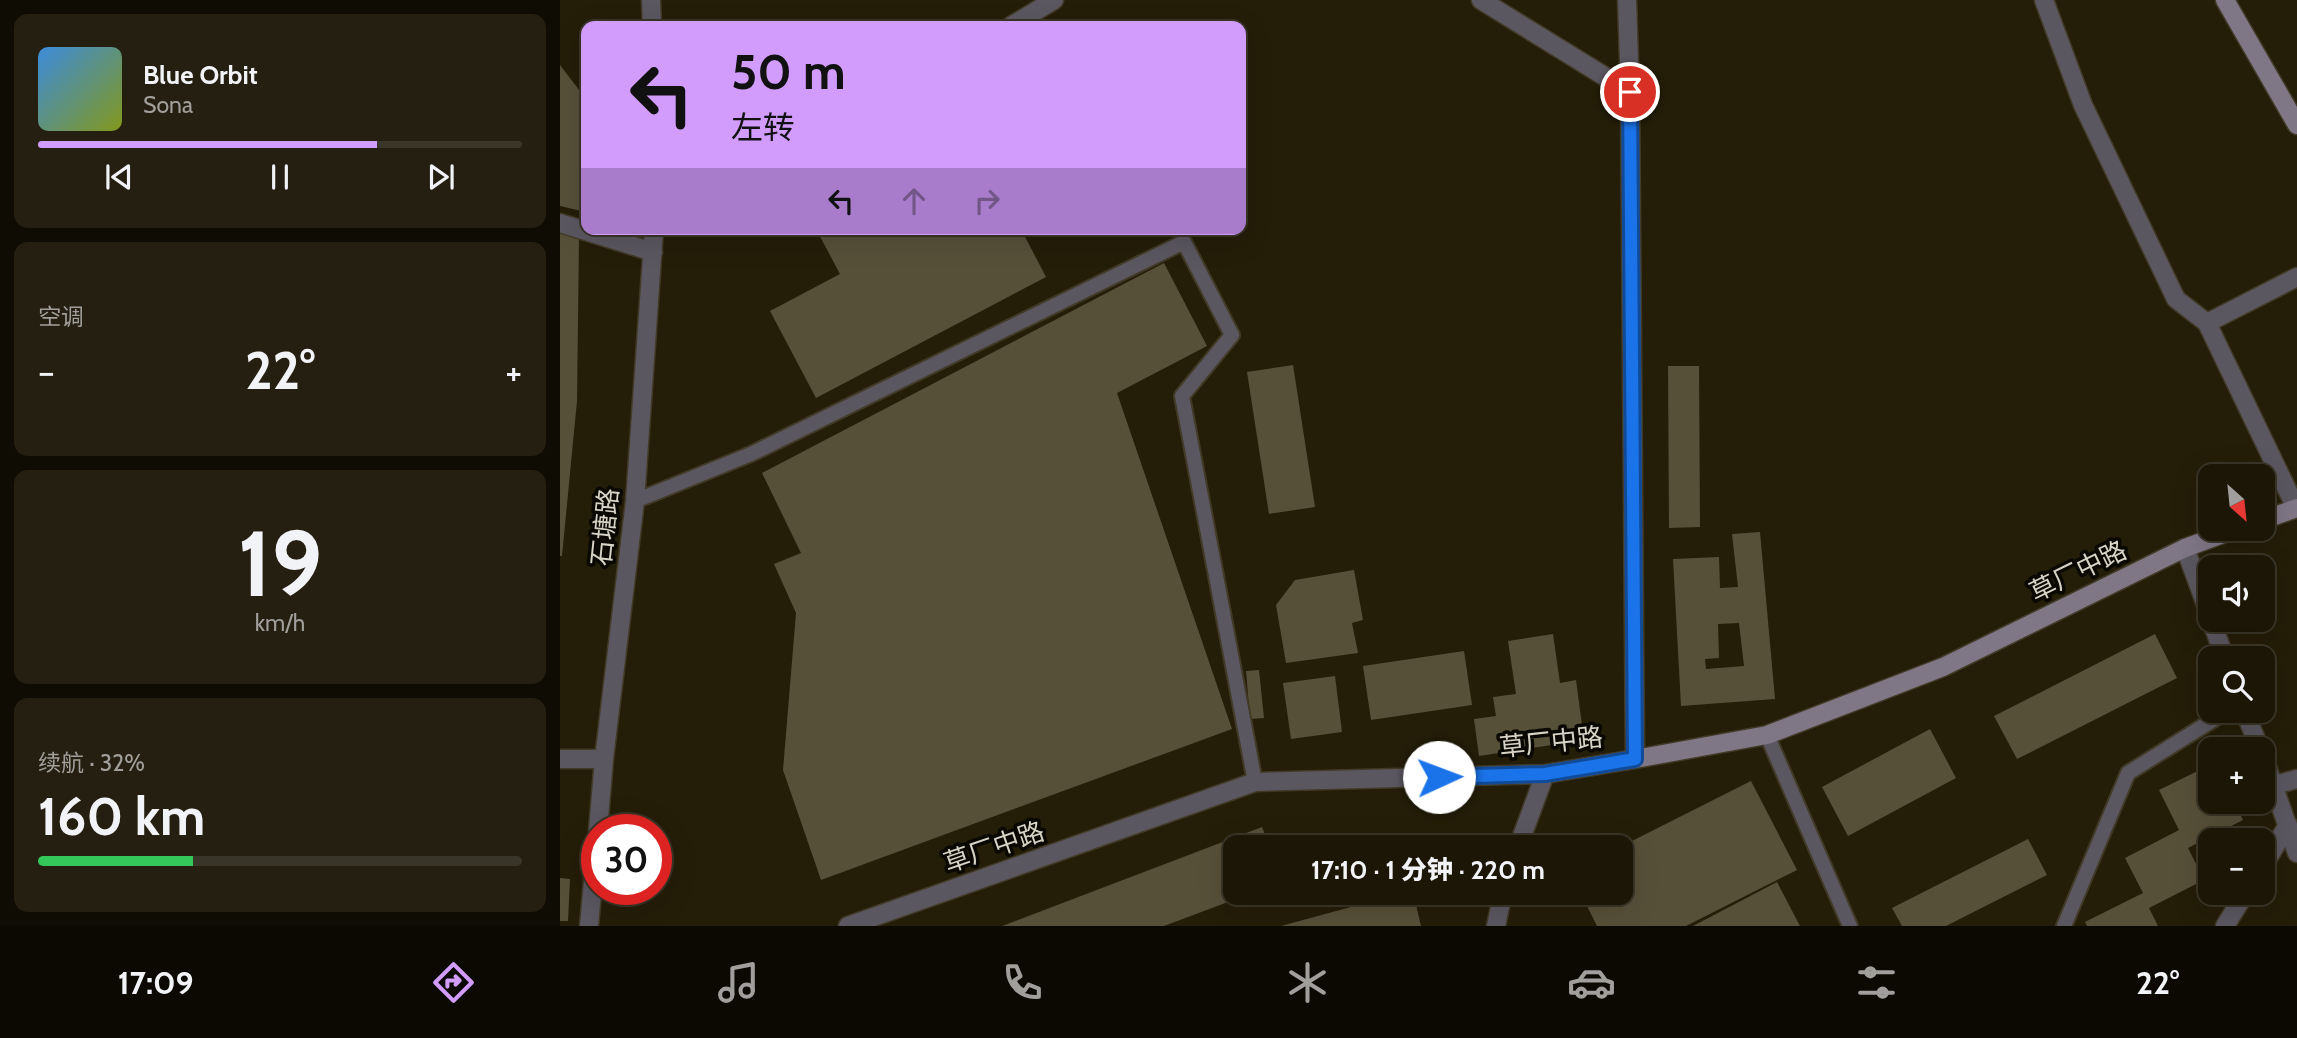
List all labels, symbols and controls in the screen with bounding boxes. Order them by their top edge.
text: 50 m [731,42,846,101]
icon: left [616,49,707,140]
text: Blue Orbit [143,59,258,91]
pin [1600,62,1660,122]
icon: arrive [1611,73,1649,111]
text: Sona [143,91,193,119]
text: 左转 [731,108,795,147]
icon: previous [100,158,138,196]
icon: pause [261,158,299,196]
icon: next [422,158,460,196]
icon: left [822,182,860,220]
icon: ahead [895,182,933,220]
icon: right [968,182,1006,220]
text: 空调 [38,303,84,331]
text: 22° [245,339,315,402]
text: − [38,348,55,395]
text: + [505,348,522,395]
north arrow [2198,464,2275,541]
map controls [2198,464,2275,905]
street label: 石塘路 [585,487,625,567]
text: 19 [238,508,322,619]
street label: 草厂中路 [2024,534,2132,608]
button: sound [2198,555,2275,632]
text: km/h [255,609,305,637]
button: search [2198,646,2275,723]
street label: 草厂中路 [1498,721,1604,763]
button: + [2198,737,2275,814]
position arrow [1402,740,1476,814]
text: 续航 · 32% [38,749,145,777]
text: 160 km [38,785,205,848]
speed limit sign: 30 [581,814,672,905]
street label: 草厂中路 [940,815,1048,879]
button: − [2198,828,2275,905]
text: 17:10 · 1 分钟 · 220 m [1311,854,1545,886]
icon: directions [429,958,478,1007]
icon: music [714,958,763,1007]
icon: phone [998,958,1047,1007]
icon: climate [1283,958,1332,1007]
icon: car [1567,958,1616,1007]
icon: filters [1852,958,1901,1007]
text: 17:09 [118,963,194,1002]
text: 22° [2136,963,2179,1002]

